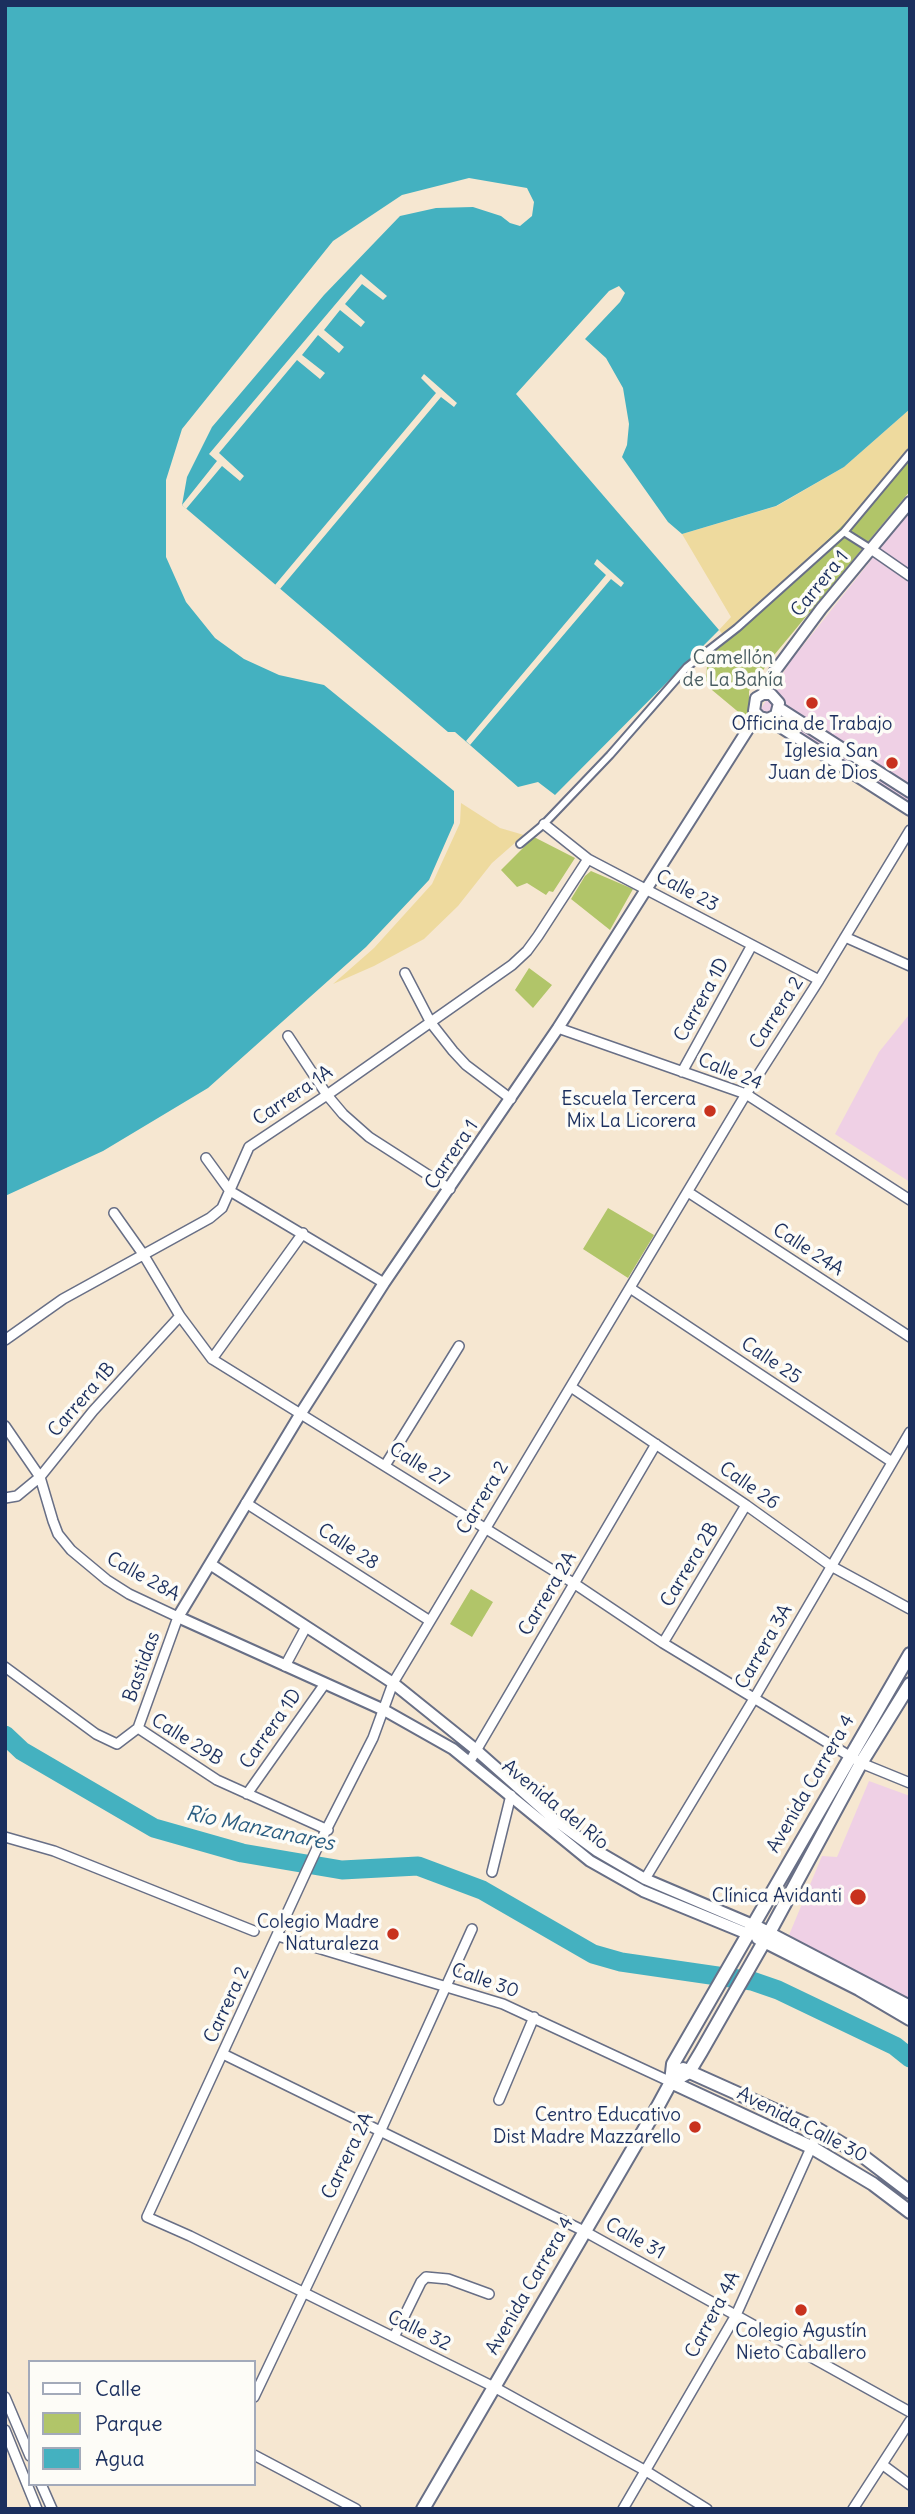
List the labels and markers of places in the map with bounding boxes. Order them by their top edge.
marker: Officina de Trabajo [804,695,820,711]
place label: Officina de Trabajo [732,714,892,736]
place label: Iglesia San Juan de Dios [768,741,878,785]
marker: Iglesia San Juan de Dios [884,755,900,771]
place label: Escuela Tercera Mix La Licorera [561,1089,696,1133]
marker: Escuela Tercera Mix La Licorera [702,1103,718,1119]
place label: Clínica Avidanti [712,1886,842,1908]
marker: Clínica Avidanti [848,1887,868,1907]
place label: Colegio Madre Naturaleza [257,1912,379,1956]
marker: Colegio Madre Naturaleza [385,1926,401,1942]
place label: Centro Educativo Dist Madre Mazzarello [493,2105,681,2149]
marker: Centro Educativo Dist Madre Mazzarello [687,2119,703,2135]
marker: Colegio Agustín Nieto Caballero [793,2302,809,2318]
place label: Colegio Agustín Nieto Caballero [735,2321,867,2365]

